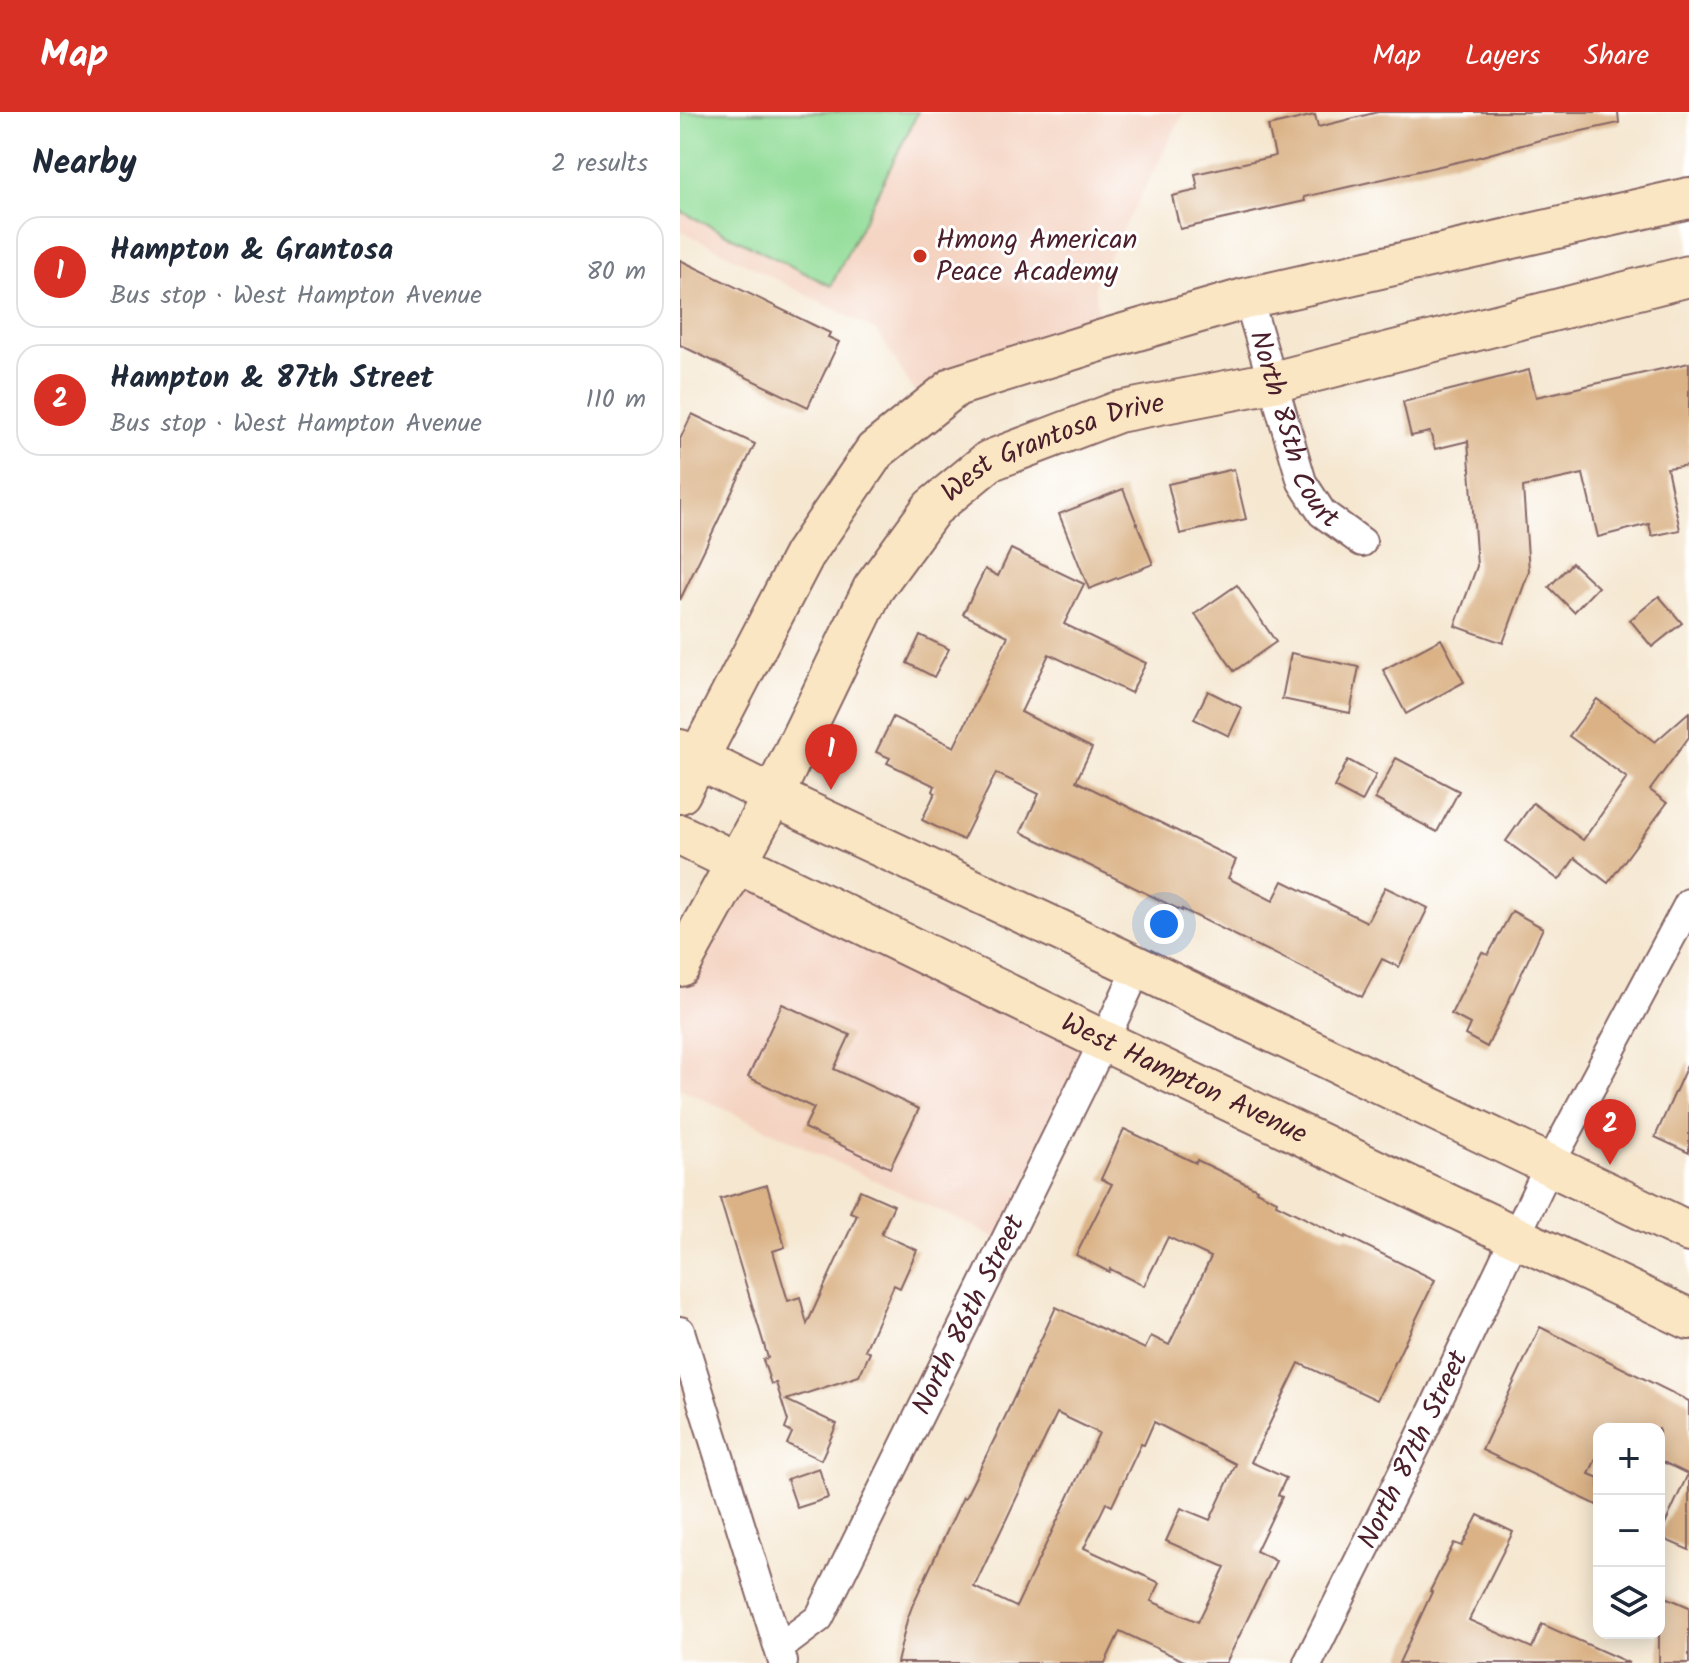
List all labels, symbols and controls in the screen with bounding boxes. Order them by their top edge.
text: Map [40,26,109,86]
text: Map [1372,34,1421,79]
text: Layers [1465,34,1540,79]
text: Share [1584,34,1649,79]
text: Nearby [32,137,137,191]
text: 2 results [551,143,648,185]
place label: Hmong American Peace Academy [936,218,1138,295]
text: Hampton & Grantosa [110,227,393,275]
marker: Hmong American Peace Academy [911,247,929,265]
text: 1 [56,251,64,293]
text: 80 m [586,251,646,293]
text: Bus stop · West Hampton Avenue [110,275,482,317]
street label: North 85th Court [1236,325,1349,542]
text: Hampton & 87th Street [110,355,434,403]
text: 2 [52,379,68,421]
text: 110 m [586,379,646,421]
street label: West Grantosa Drive [931,381,1169,514]
text: Bus stop · West Hampton Avenue [110,403,482,445]
pin: 1 [805,724,857,790]
your location [1144,904,1184,944]
street label: West Hampton Avenue [1053,1001,1315,1157]
pin: 2 [1584,1099,1636,1165]
street label: North 86th Street [900,1206,1038,1423]
street label: North 87th Street [1346,1342,1481,1557]
map controls [1593,1423,1665,1639]
button: + [1593,1423,1665,1495]
button: − [1593,1495,1665,1567]
button: layers [1593,1567,1665,1639]

